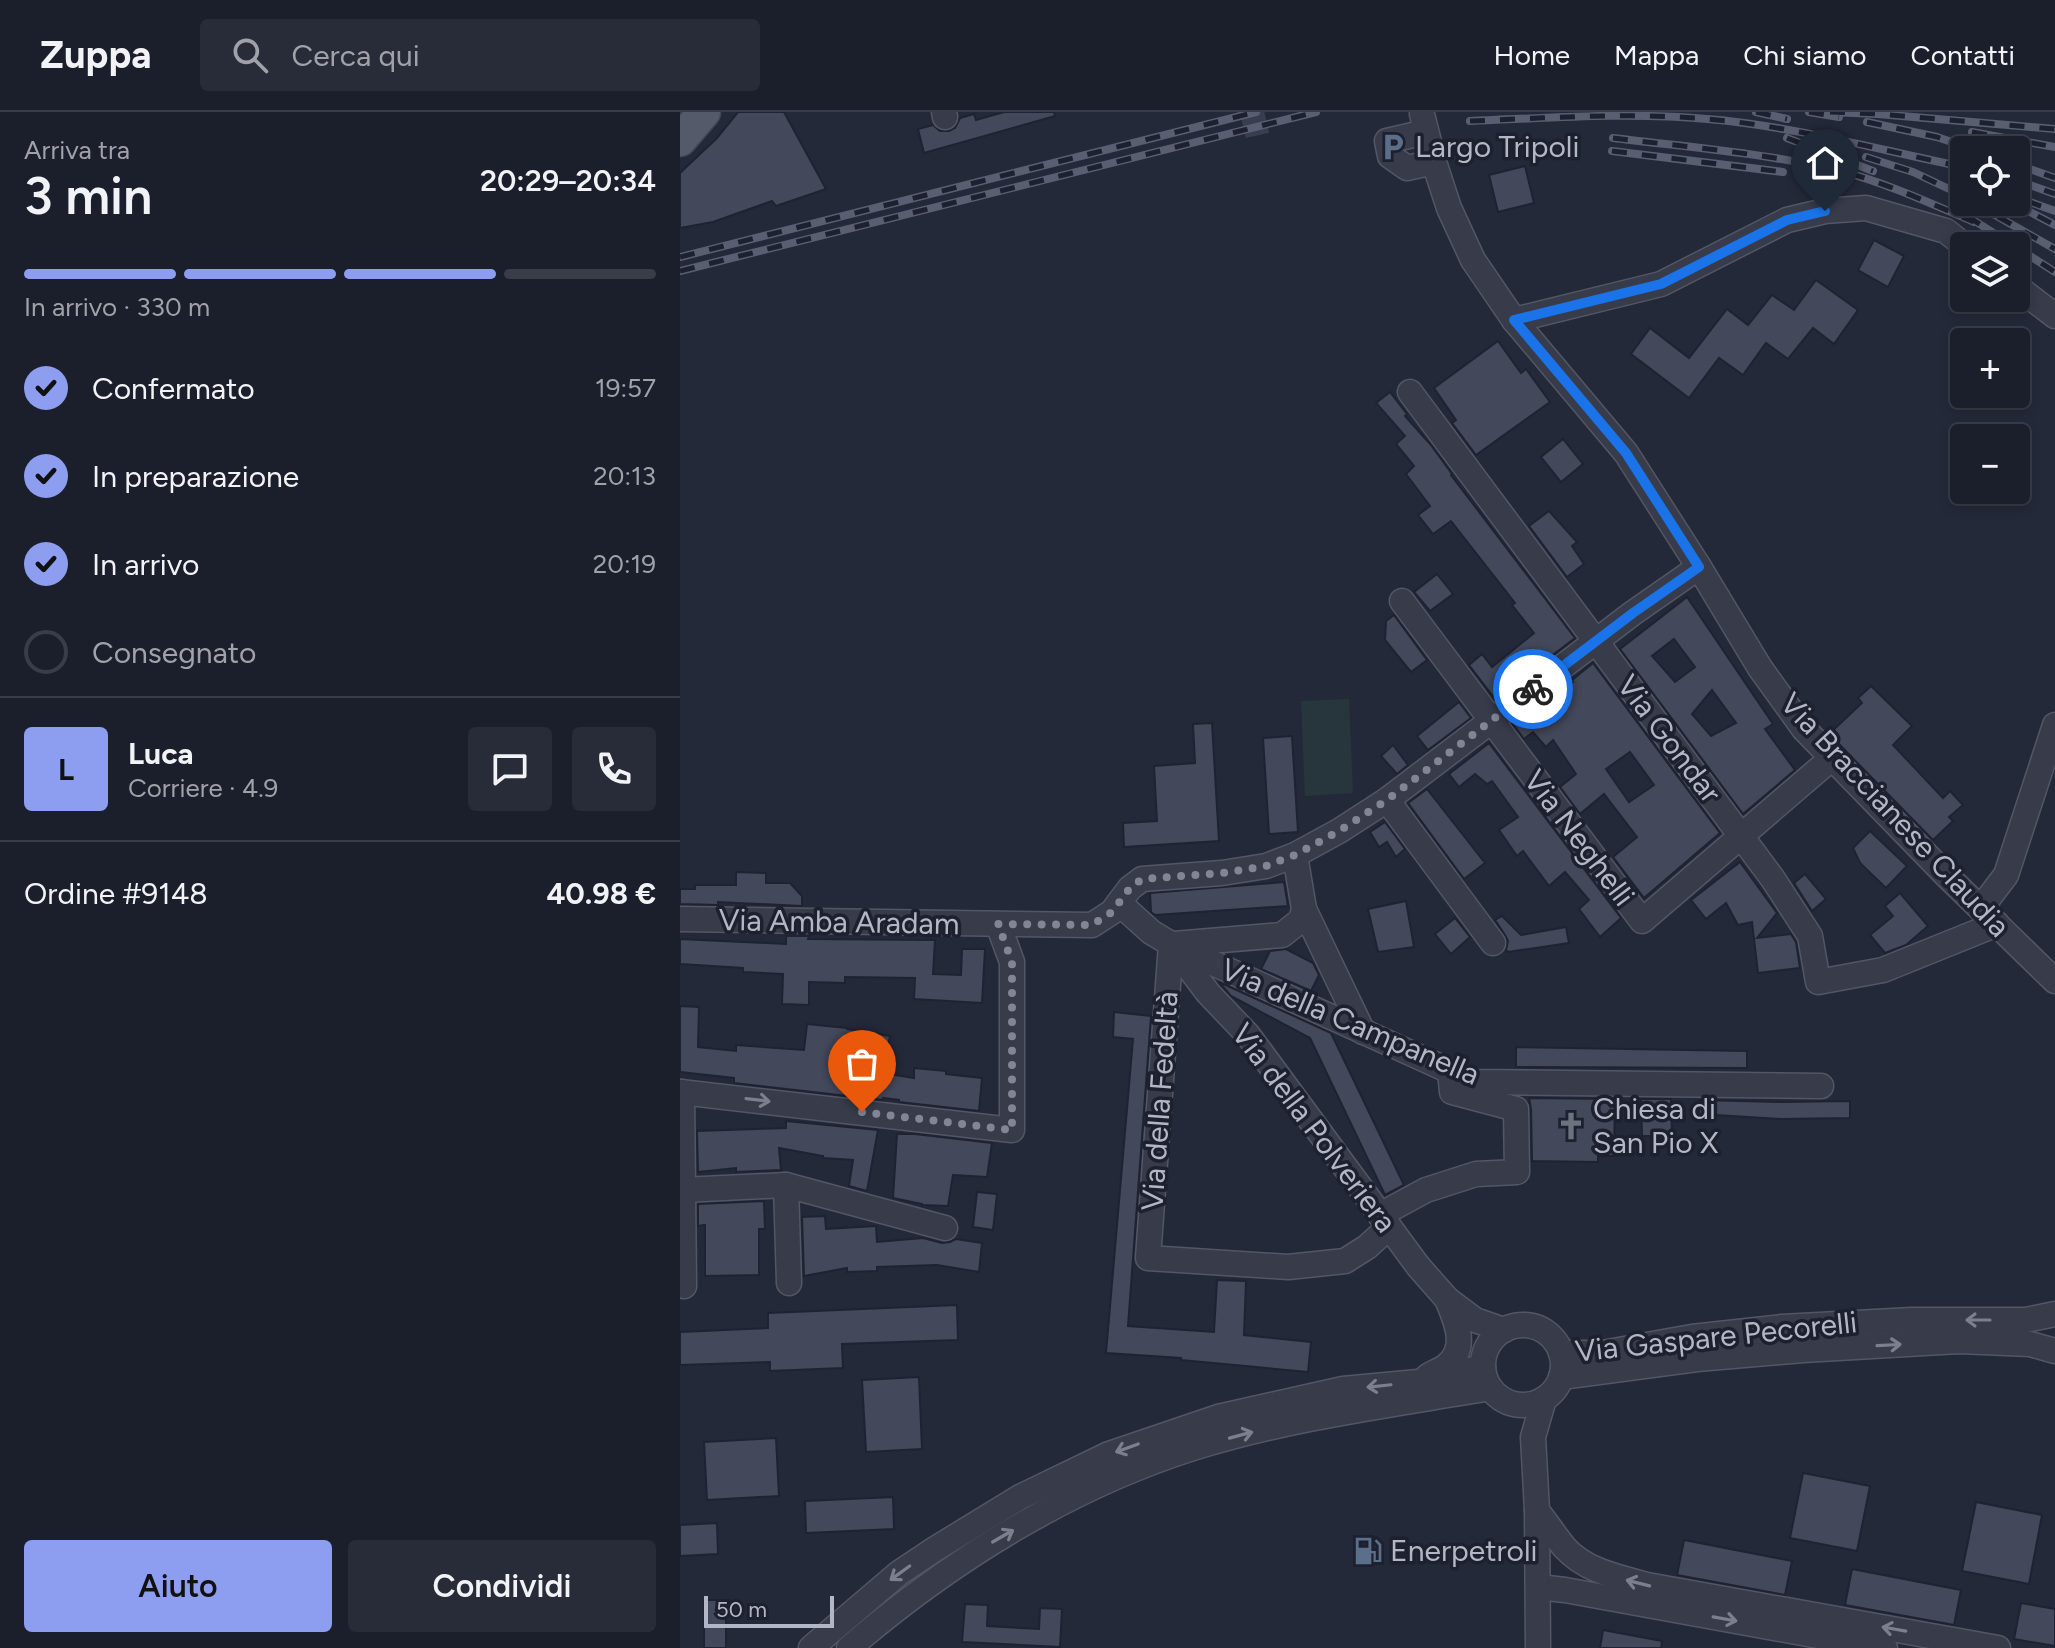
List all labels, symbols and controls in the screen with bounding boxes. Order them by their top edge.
search box [200,19,760,91]
text: Zuppa [40,32,152,78]
icon: search [228,33,272,77]
text: Cerca qui [292,37,420,74]
text: Home [1494,38,1570,72]
text: Mappa [1614,38,1699,72]
text: Chi siamo [1743,38,1866,72]
text: Contatti [1910,38,2015,72]
place label: Largo Tripoli [1415,128,1579,165]
pin [1791,129,1859,211]
parking icon: Largo Tripoli [1378,132,1408,162]
text: Arriva tra [24,134,130,166]
map controls [1950,136,2030,504]
button: locate [1950,136,2030,216]
icon: home [1803,141,1847,185]
text: 20:29–20:34 [480,162,656,199]
text: 3 min [24,165,152,227]
button: layers [1950,232,2030,312]
text: In arrivo · 330 m [24,291,210,323]
button: + [1950,328,2030,408]
icon: check [24,366,68,410]
text: Confermato [92,370,255,407]
text: 19:57 [595,372,656,404]
button: − [1950,424,2030,504]
icon: check [24,454,68,498]
text: In preparazione [92,458,299,495]
text: 20:13 [593,460,656,492]
icon: check [24,542,68,586]
text: In arrivo [92,546,199,583]
text: 20:19 [593,548,656,580]
text: Consegnato [92,634,256,671]
courier [1493,649,1573,729]
icon: bike [1511,667,1555,711]
street label: Via Gondar [1609,667,1729,810]
street label: Via Braccianese Claudia [1773,685,2018,944]
button: chat [468,727,552,811]
button: phone [572,727,656,811]
text: Luca [128,735,194,772]
text: L [58,751,74,788]
street label: Via Neghelli [1516,762,1643,913]
text: Corriere · 4.9 [128,772,278,804]
text: Ordine #9148 [24,875,208,912]
text: 40.98 € [546,875,656,912]
street label: Via Amba Aradam [718,901,960,942]
street label: Via della Campanella [1215,950,1485,1093]
street label: Via della Fedeltà [1133,990,1186,1212]
street label: Via della Polveriera [1224,1016,1405,1239]
pin [828,1030,896,1112]
icon: bag [840,1042,884,1086]
place label: Chiesa di San Pio X [1593,1090,1719,1161]
one-way arrow [744,1093,770,1108]
church icon: Chiesa di San Pio X [1556,1111,1586,1141]
street label: Via Gaspare Pecorelli [1573,1303,1859,1370]
one-way arrow [1965,1312,1992,1328]
one-way arrow [1875,1337,1902,1352]
one-way arrow [1366,1378,1393,1393]
one-way arrow [1228,1427,1254,1442]
one-way arrow [1115,1442,1140,1456]
one-way arrow [991,1528,1014,1544]
place label: Enerpetroli [1390,1532,1538,1569]
fuel station icon: Enerpetroli [1353,1536,1383,1566]
button: Aiuto [24,1540,332,1632]
button: Condividi [348,1540,656,1632]
one-way arrow [890,1565,912,1581]
one-way arrow [1626,1574,1652,1589]
scale bar [704,1592,834,1628]
text: 50 m [716,1596,767,1623]
one-way arrow [1711,1612,1737,1627]
one-way arrow [1882,1621,1907,1636]

